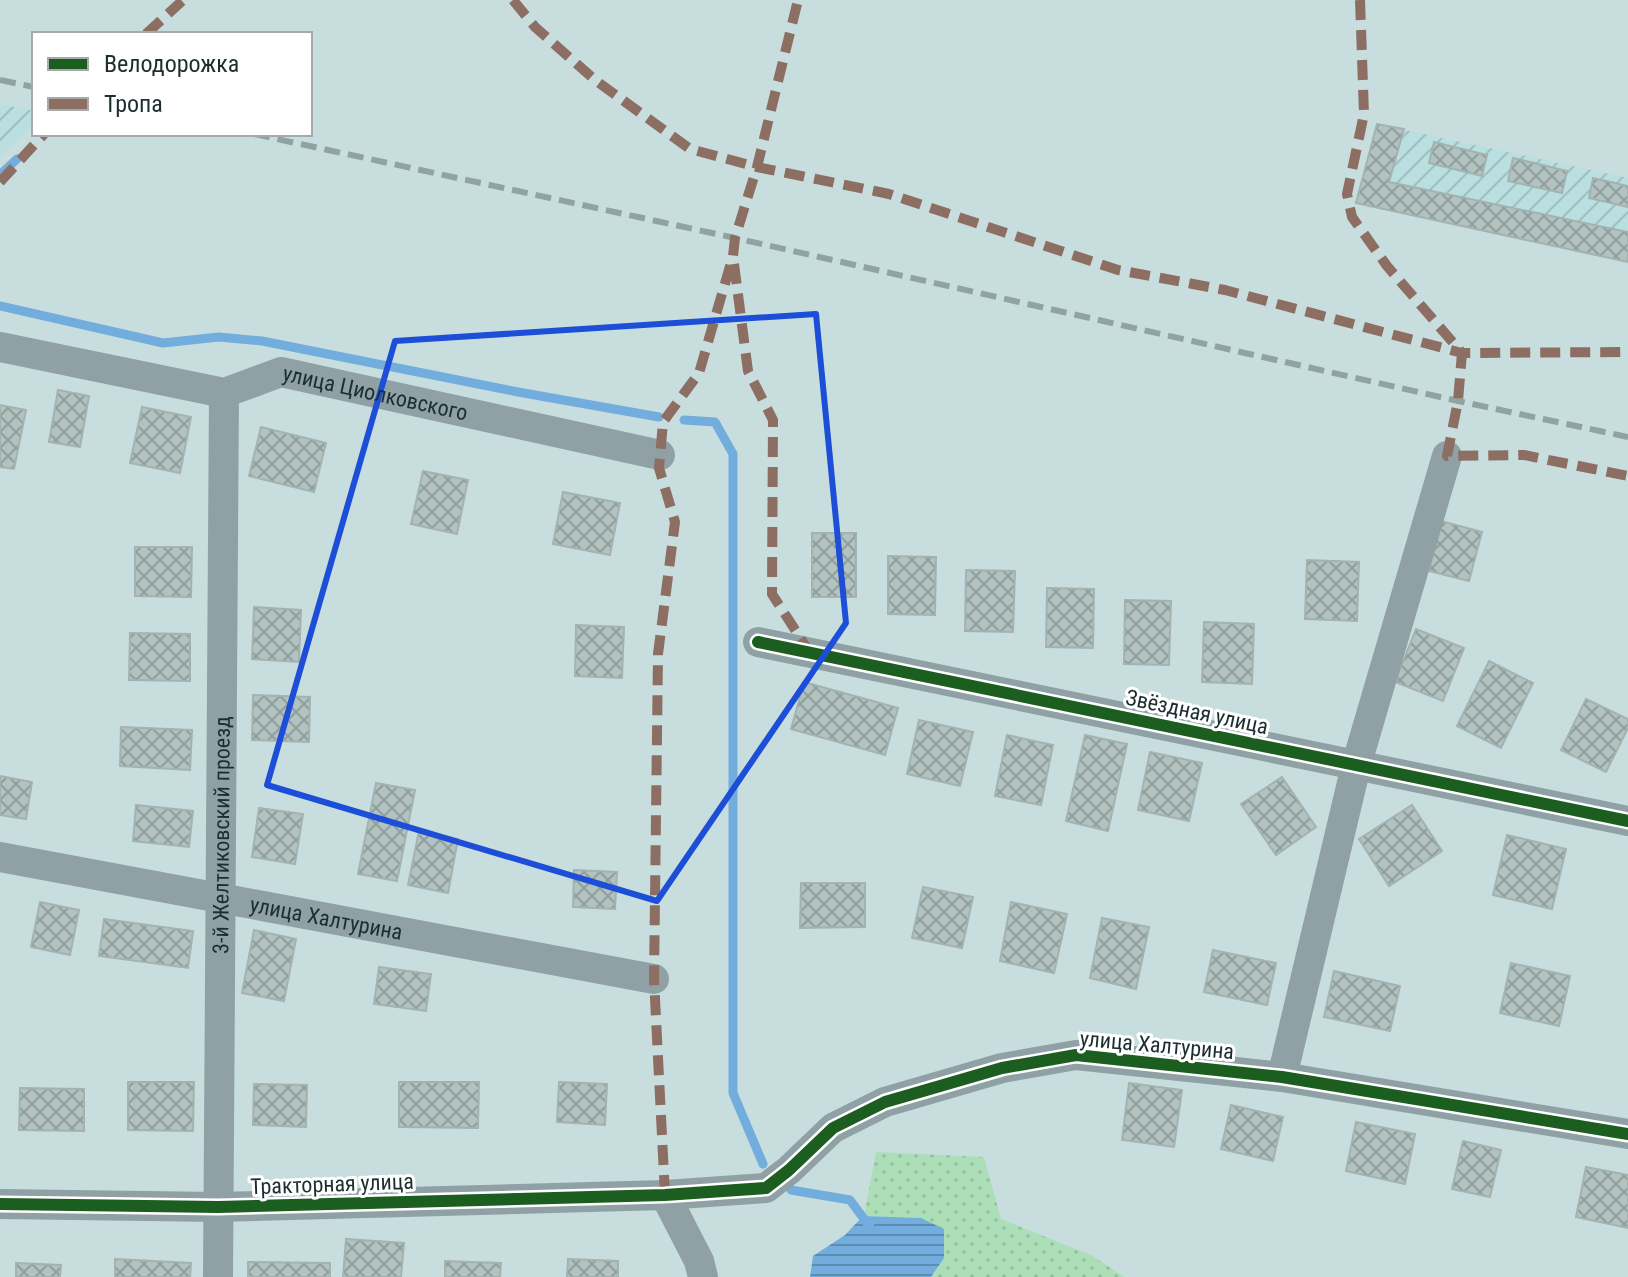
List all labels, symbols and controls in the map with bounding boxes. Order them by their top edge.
legend [32,32,312,136]
text: Велодорожка [104,50,239,78]
text: Тропа [104,90,163,118]
street label: улица Циолковского [280,360,470,425]
street label: Звёздная улица [1123,685,1271,739]
street label: 3-й Желтиковский проезд [208,716,234,954]
street label: улица Халтурина [248,891,405,944]
street label: улица Халтурина [1079,1026,1235,1064]
street label: Тракторная улица [250,1169,414,1199]

